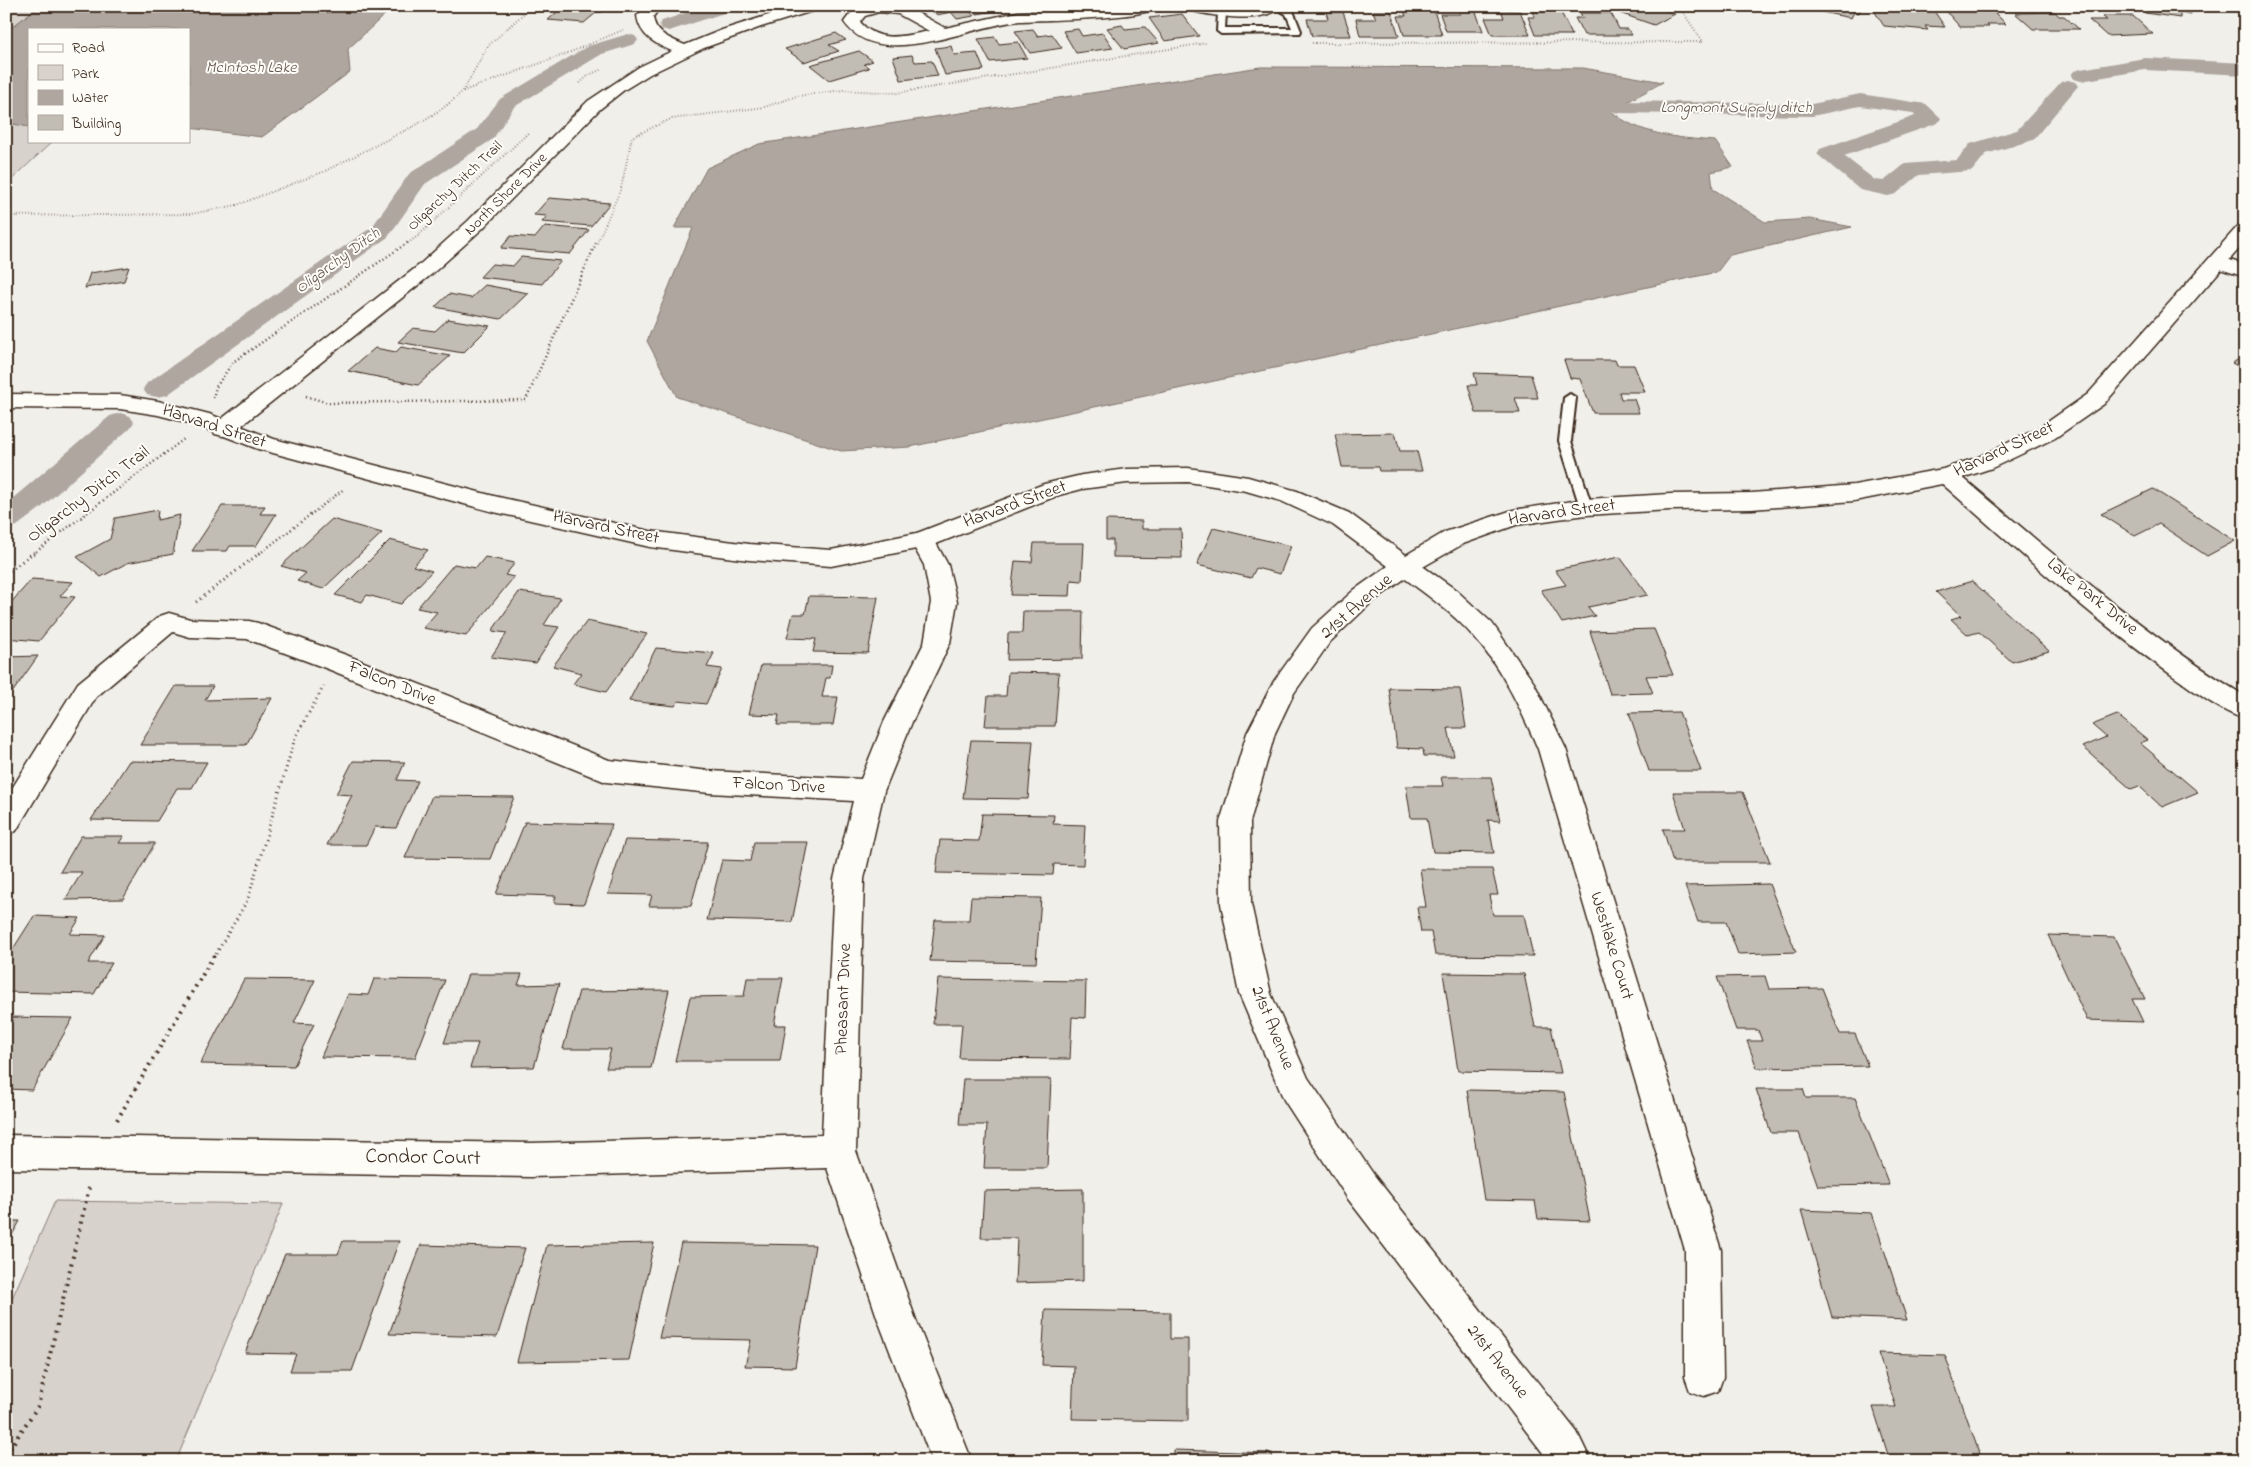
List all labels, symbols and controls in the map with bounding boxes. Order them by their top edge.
legend [28,28,190,142]
text: Road [72,37,105,59]
water label: McIntosh Lake [206,56,297,80]
text: Park [72,63,100,85]
text: Water [72,87,108,109]
water label: Longmont Supply ditch [1660,96,1812,120]
text: Building [71,113,121,136]
street label: Oligarchy Ditch Trail [402,136,508,237]
street label: North Shore Drive [460,147,553,240]
water label: Oligarchy Ditch [291,222,385,300]
street label: Harvard Street [159,398,269,456]
street label: Harvard Street [1950,415,2058,485]
street label: Oligarchy Ditch Trail [22,440,157,551]
street label: Harvard Street [960,474,1070,536]
street label: Harvard Street [1507,493,1617,533]
street label: Harvard Street [550,504,662,552]
street label: Lake Park Drive [2041,552,2144,643]
street label: 21st Avenue [1315,568,1400,646]
street label: Falcon Drive [343,654,441,714]
street label: Falcon Drive [731,771,827,801]
street label: Westlake Court [1582,889,1640,1003]
street label: Pheasant Drive [829,942,859,1055]
street label: 21st Avenue [1243,982,1301,1075]
street label: Condor Court [365,1142,481,1174]
street label: 21st Avenue [1460,1319,1535,1405]

